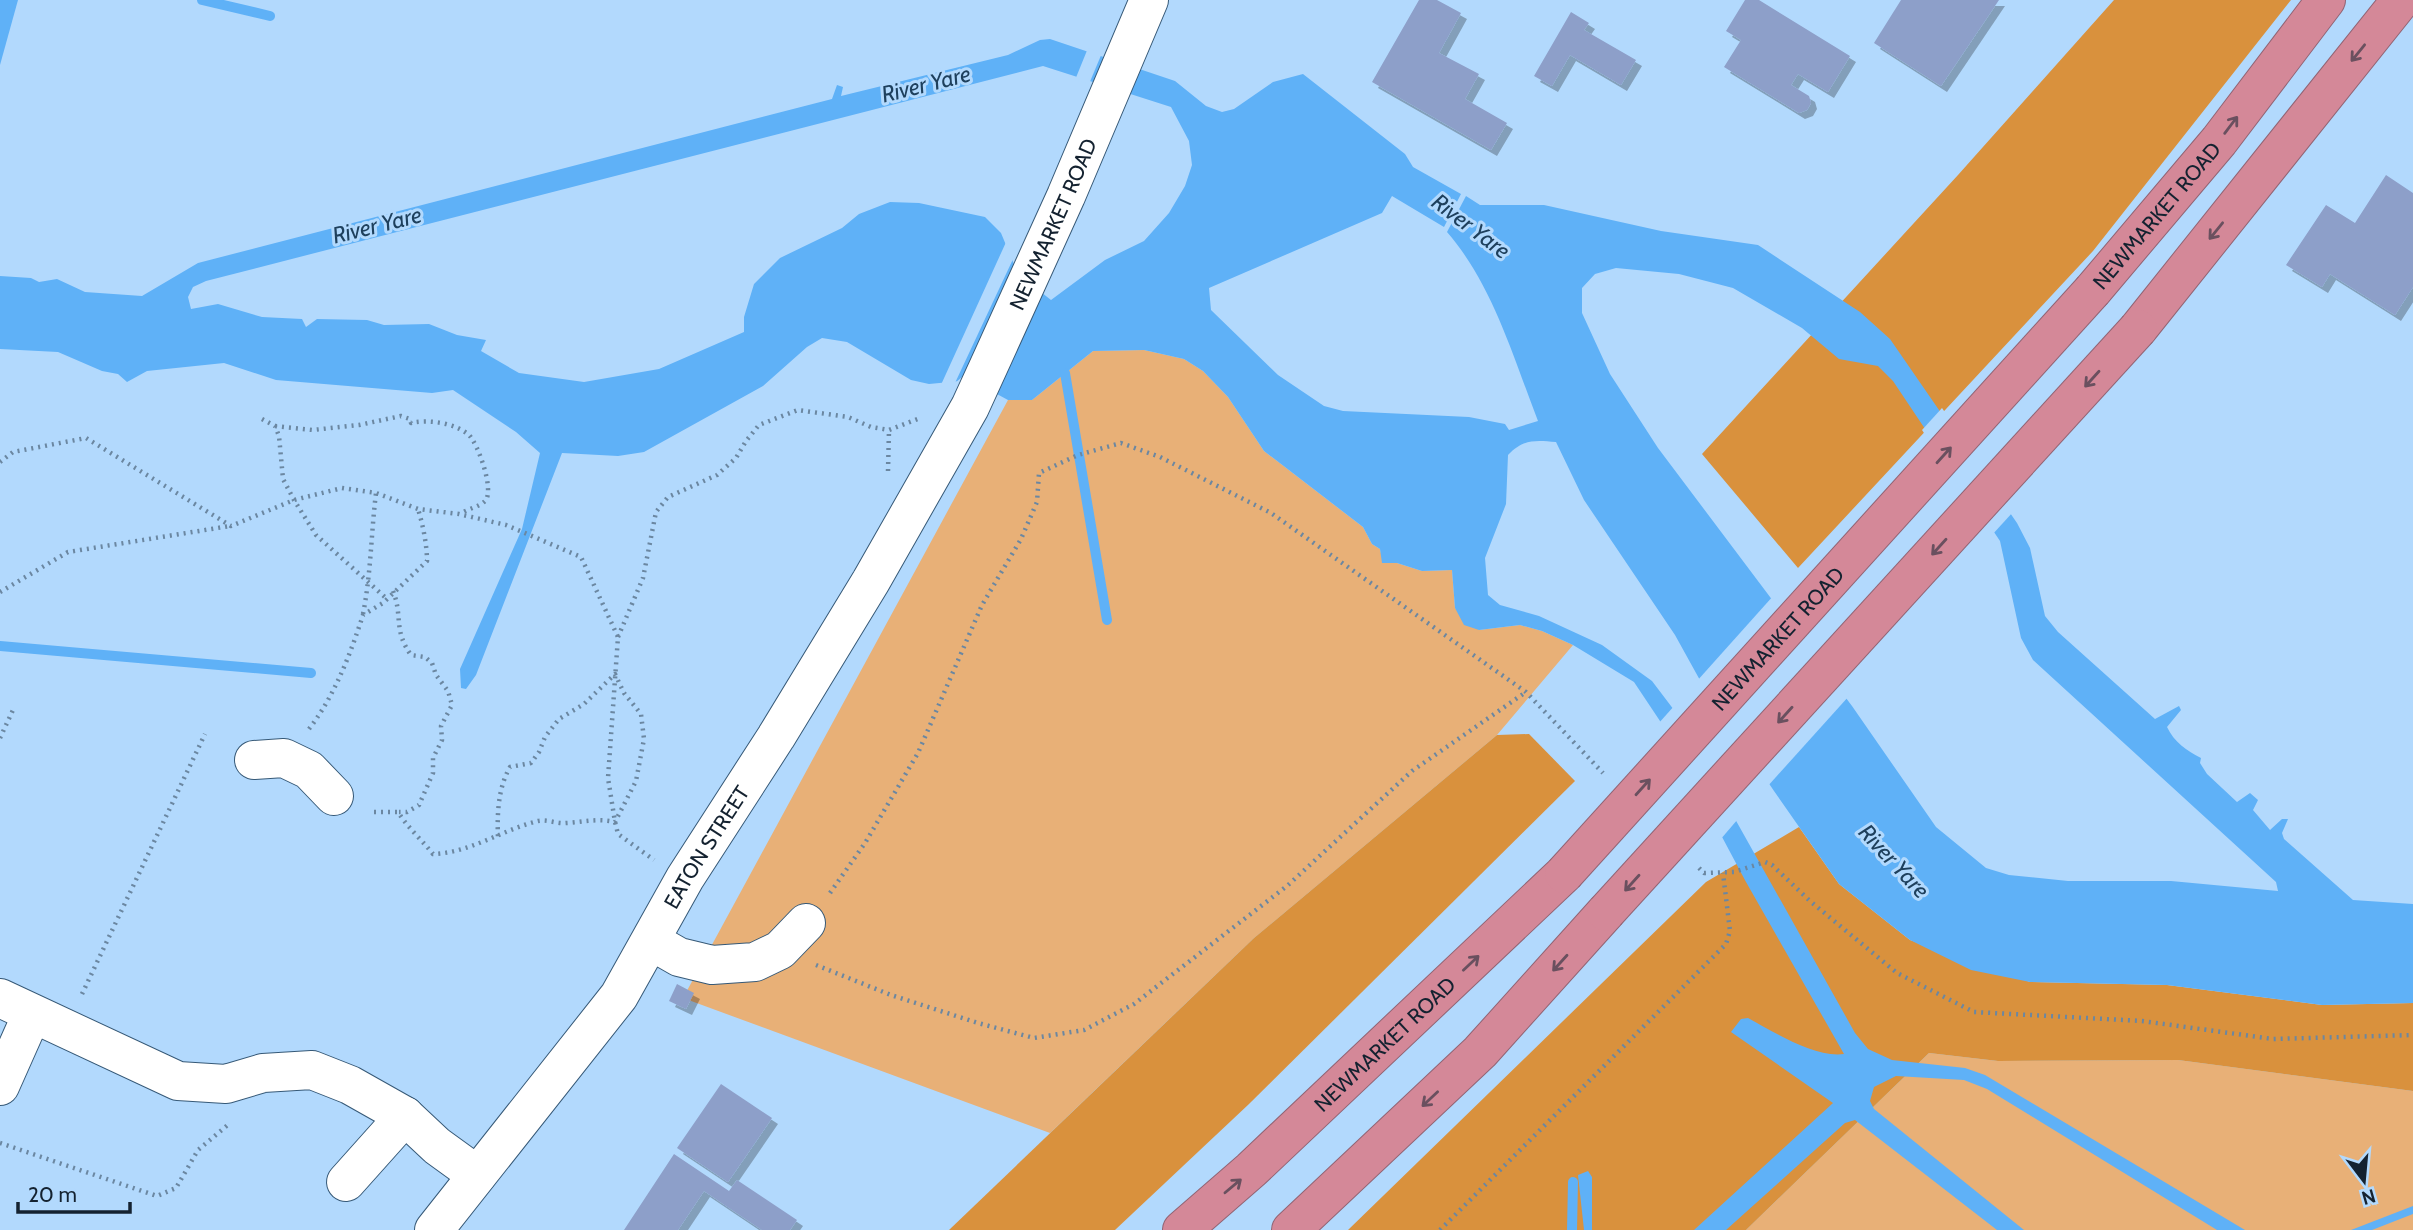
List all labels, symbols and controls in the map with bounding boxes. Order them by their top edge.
one-way arrow [2351,44,2366,62]
water label: River Yare [879,59,973,109]
one-way arrow [2224,116,2238,135]
street label: NEWMARKET ROAD [1004,134,1101,314]
street label: NEWMARKET ROAD [2087,136,2226,294]
water label: River Yare [1426,187,1516,265]
water label: River Yare [330,200,424,250]
one-way arrow [2209,222,2224,240]
one-way arrow [2084,370,2100,388]
one-way arrow [1935,447,1952,464]
one-way arrow [1931,538,1947,556]
street label: NEWMARKET ROAD [1706,561,1849,715]
one-way arrow [1777,706,1793,724]
one-way arrow [1635,778,1651,796]
street label: EATON STREET [658,781,754,913]
water label: River Yare [1853,818,1935,904]
one-way arrow [1624,874,1640,892]
one-way arrow [1462,954,1479,971]
one-way arrow [1552,954,1568,972]
street label: NEWMARKET ROAD [1309,971,1460,1116]
one-way arrow [1422,1090,1439,1107]
north arrow [2329,1146,2399,1216]
scale bar [18,1170,130,1214]
one-way arrow [1224,1178,1242,1194]
text: 20 m [28,1182,77,1207]
text: N [2359,1184,2378,1210]

